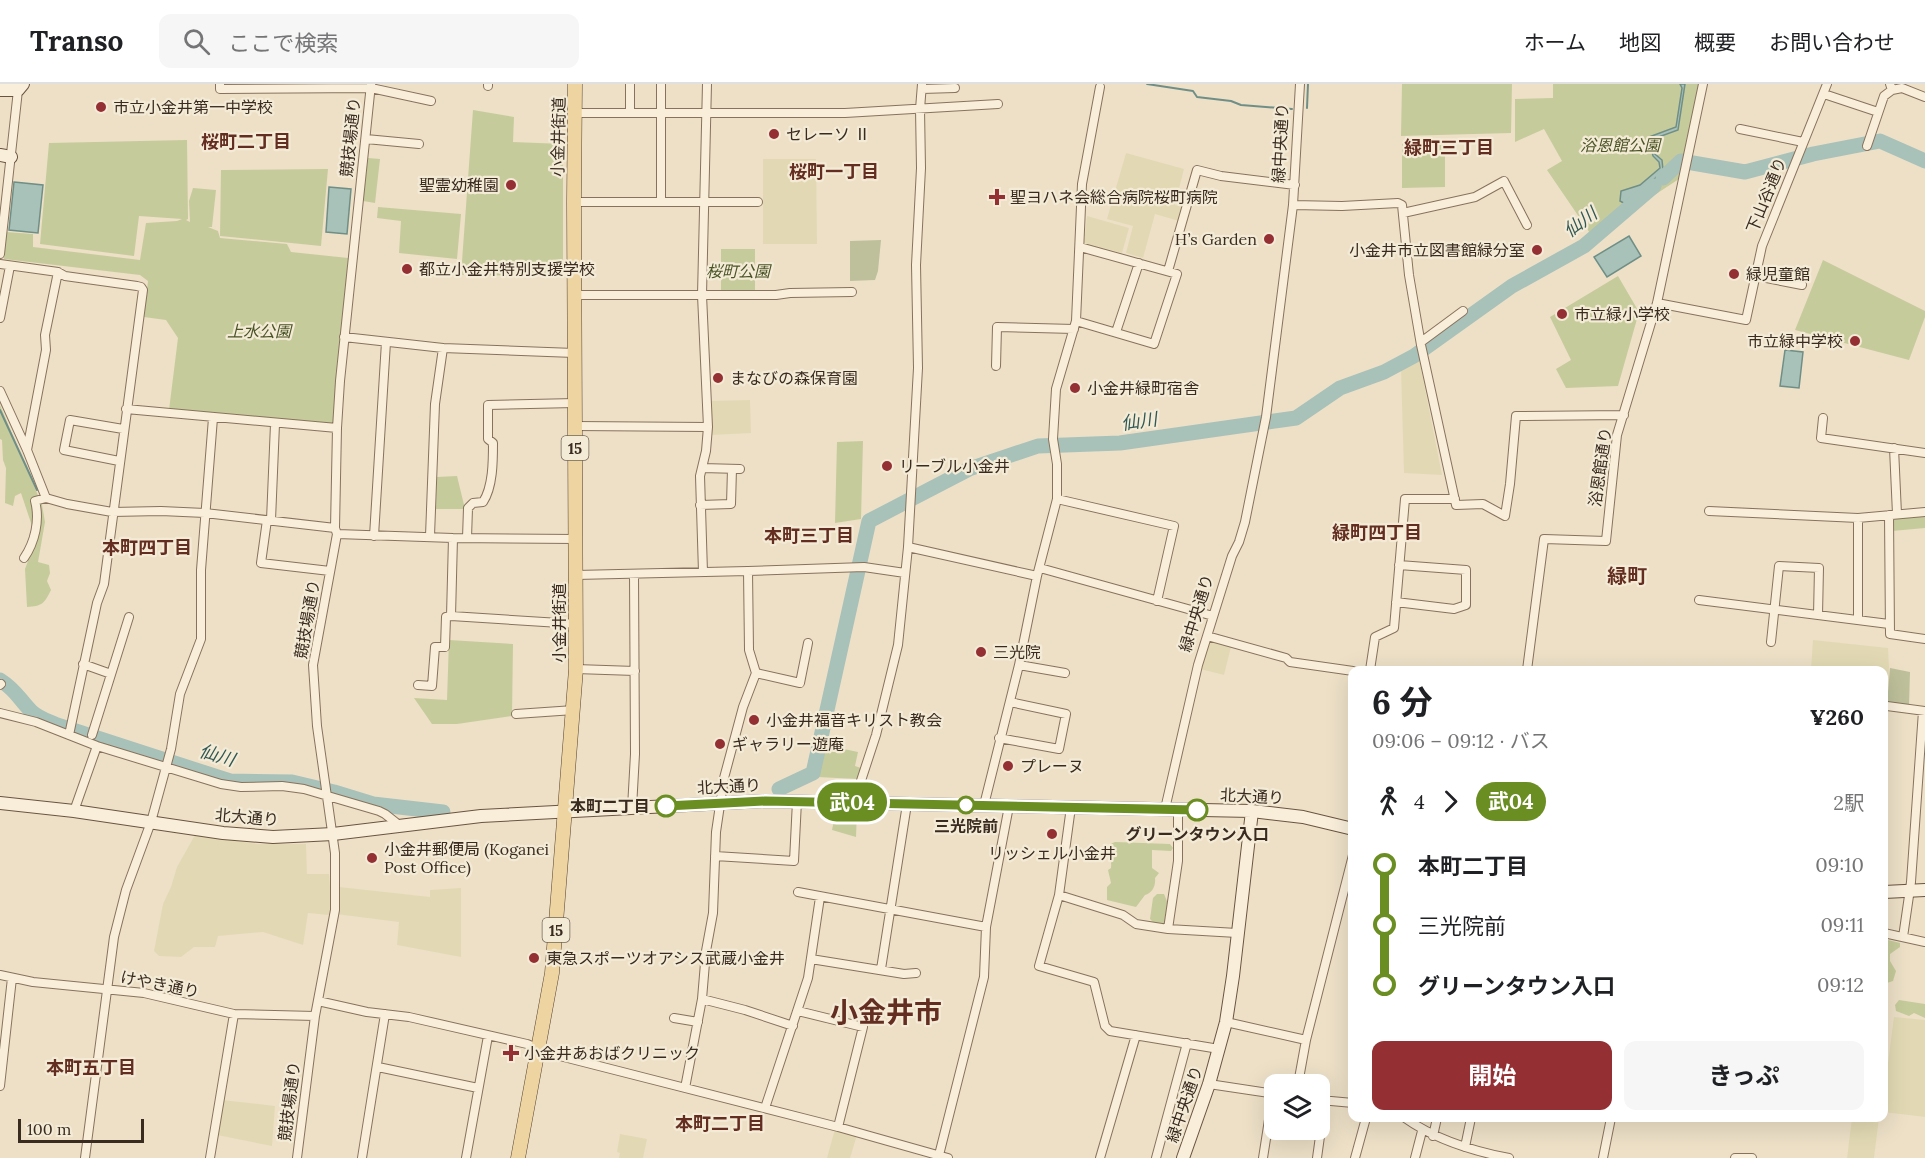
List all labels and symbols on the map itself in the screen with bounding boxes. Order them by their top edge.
street label: 競技場通り [336,96,364,178]
place label: 市立小金井第一中学校 [113,97,273,117]
street label: 小金井街道 [547,97,569,177]
marker: 市立小金井第一中学校 [94,100,108,114]
street label: 緑中央通り [1268,103,1292,183]
place label: セレーソ Ⅱ [786,124,870,144]
marker: セレーソ Ⅱ [767,127,781,141]
district label: 桜町二丁目 [201,130,291,153]
park label: 浴恩館公園 [1580,135,1662,155]
district label: 緑町三丁目 [1404,136,1494,159]
street label: 下山谷通り [1742,154,1790,236]
district label: 桜町一丁目 [789,160,879,183]
place label: 聖霊幼稚園 [419,175,499,195]
marker: 聖霊幼稚園 [504,178,518,192]
place label: 聖ヨハネ会総合病院桜町病院 [1010,187,1218,207]
marker: 聖ヨハネ会総合病院桜町病院 [988,188,1006,206]
water label: 仙川 [1559,201,1603,242]
place label: H’s Garden [1175,229,1257,249]
marker: H’s Garden [1262,232,1276,246]
place label: 小金井市立図書館緑分室 [1349,240,1525,260]
marker: 小金井市立図書館緑分室 [1530,243,1544,257]
place label: 都立小金井特別支援学校 [419,259,595,279]
park label: 桜町公園 [706,261,772,281]
marker: 都立小金井特別支援学校 [400,262,414,276]
place label: 緑児童館 [1746,264,1810,284]
marker: 緑児童館 [1727,267,1741,281]
place label: 市立緑小学校 [1574,304,1670,324]
marker: 市立緑小学校 [1555,307,1569,321]
park label: 上水公園 [227,321,293,341]
place label: 市立緑中学校 [1747,331,1843,351]
marker: 市立緑中学校 [1848,334,1862,348]
place label: まなびの森保育園 [730,368,858,388]
marker: まなびの森保育園 [711,371,725,385]
place label: 小金井緑町宿舎 [1087,378,1199,398]
marker: 小金井緑町宿舎 [1068,381,1082,395]
water label: 仙川 [1120,407,1160,435]
street label: 浴恩館通り [1585,426,1615,508]
road number: 15 [562,436,588,460]
place label: リーブル小金井 [899,456,1010,476]
marker: リーブル小金井 [880,459,894,473]
district label: 緑町四丁目 [1332,521,1422,544]
district label: 本町三丁目 [764,524,854,547]
district label: 本町四丁目 [102,536,192,559]
district label: 緑町 [1607,563,1647,588]
street label: 緑中央通り [1175,572,1217,654]
street label: 競技場通り [290,578,324,660]
street label: 小金井街道 [549,583,569,663]
place label: 三光院 [993,642,1041,662]
marker: 三光院 [974,645,988,659]
place label: 小金井福音キリスト教会 [766,710,942,730]
marker: 小金井福音キリスト教会 [747,713,761,727]
place label: ギャラリー遊庵 [732,734,844,754]
marker: ギャラリー遊庵 [713,737,727,751]
water label: 仙川 [197,739,239,772]
place label: プレーヌ [1020,756,1084,776]
marker: プレーヌ [1001,759,1015,773]
street label: 北大通り [697,774,761,798]
line badge: 武04 [818,782,886,822]
street label: 北大通り [1220,784,1284,808]
marker: 本町二丁目 [655,795,677,817]
place label: 本町二丁目 [570,796,650,816]
marker: 三光院前 [957,796,975,814]
marker: グリーンタウン入口 [1186,799,1208,821]
street label: 北大通り [214,804,280,830]
place label: 三光院前 [934,816,998,836]
place label: グリーンタウン入口 [1125,824,1269,844]
marker: リッシェル小金井 [1045,827,1059,841]
place label: 小金井郵便局 (Koganei Post Office) [384,839,549,878]
place label: リッシェル小金井 [988,843,1116,863]
marker: 小金井郵便局 (Koganei Post Office) [365,851,379,865]
road number: 15 [542,918,570,942]
place label: 東急スポーツオアシス武蔵小金井 [546,948,785,968]
marker: 東急スポーツオアシス武蔵小金井 [527,951,541,965]
street label: けやき通り [119,967,201,1001]
district label: 小金井市 [830,994,942,1030]
place label: 小金井あおばクリニック [524,1043,700,1063]
marker: 小金井あおばクリニック [502,1044,520,1062]
district label: 本町五丁目 [46,1056,136,1079]
street label: 競技場通り [274,1060,304,1142]
street label: 緑中央通り [1162,1063,1206,1145]
district label: 本町二丁目 [675,1112,765,1135]
scale bar [18,1116,144,1144]

